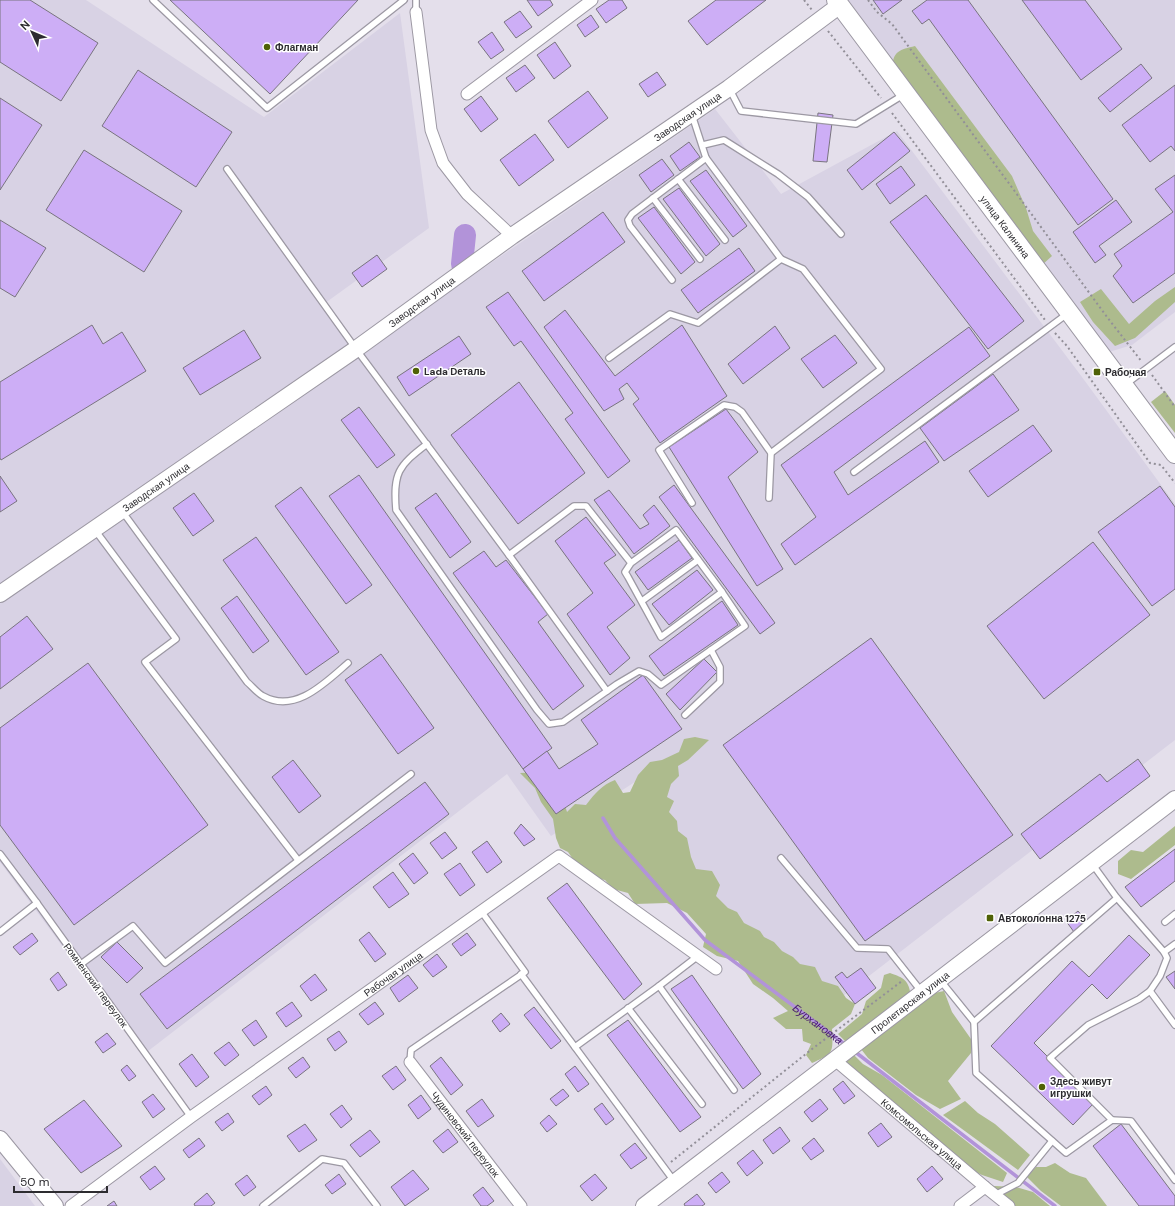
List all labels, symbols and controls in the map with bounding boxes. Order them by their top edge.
north arrow [12,12,52,52]
text: N [17,17,33,33]
place label: Флагман [275,41,318,54]
marker: Флагман [262,42,272,52]
street label: Заводская улица [651,89,724,144]
street label: улица Калинина [977,193,1033,261]
street label: Заводская улица [386,273,458,330]
place label: Lada Dеталь [424,365,486,378]
marker: Lada Dеталь [411,366,421,376]
place label: Рабочая [1105,366,1147,379]
marker: Рабочая [1092,367,1102,377]
street label: Заводская улица [120,459,192,515]
place label: Автоколонна 1275 [998,912,1086,925]
marker: Автоколонна 1275 [985,913,995,923]
street label: Ромненский переулок [61,941,131,1031]
street label: Рабочая улица [361,949,426,1000]
street label: Пролетарская улица [868,968,952,1037]
water label: Бурхановка [790,1001,846,1047]
place label: Здесь живут игрушки [1050,1075,1112,1100]
marker: Здесь живут игрушки [1037,1082,1047,1092]
street label: Чудиновский переулок [428,1089,503,1180]
street label: Комсомольская улица [878,1096,966,1173]
scale bar [14,1168,107,1194]
text: 50 m [20,1174,49,1190]

